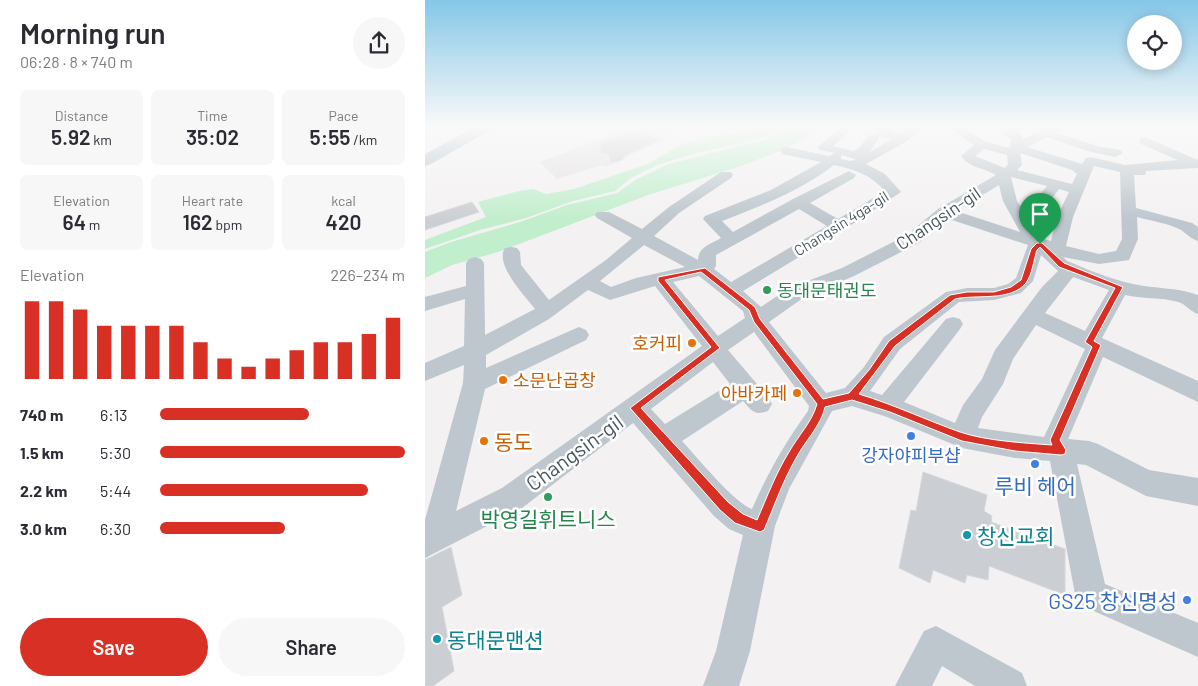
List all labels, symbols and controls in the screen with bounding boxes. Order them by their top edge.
map controls [1127,15,1182,70]
button: locate [1127,15,1182,70]
text: Morning run [20,16,166,50]
button: share [353,17,405,69]
text: 06:28 · 8 × 740 m [20,52,133,71]
text: Distance [55,107,108,124]
text: Time [197,107,228,124]
text: Pace [328,107,359,124]
text: 5.92 [51,124,91,149]
text: 35:02 [186,124,239,149]
text: 5:55 [310,124,350,149]
text: km [91,131,112,148]
text: /km [350,131,377,148]
street label: Changsin-gil [892,182,984,254]
street label: Changsin 4ga-gil [790,187,892,259]
text: Elevation [53,192,110,209]
text: Heart rate [182,192,243,209]
text: kcal [331,192,356,209]
pin [1019,193,1061,244]
icon: arrive [1026,200,1054,228]
text: 64 [63,209,86,234]
text: 162 [183,209,213,234]
text: 420 [326,209,361,234]
text: m [86,216,100,233]
text: bpm [213,216,242,233]
text: Elevation [20,265,84,284]
text: 226–234 m [330,265,405,284]
place label: 동대문태권도 [777,279,876,301]
marker: 동대문태권도 [761,284,773,296]
place label: 호커피 [632,332,682,354]
marker: 호커피 [686,337,698,349]
place label: 소문난곱창 [513,369,596,391]
marker: 소문난곱창 [497,374,509,386]
place label: 아바카페 [721,382,787,404]
marker: 아바카페 [791,387,803,399]
text: 740 m [20,405,63,424]
text: 6:13 [100,405,128,424]
street label: Changsin-gil [521,409,627,495]
place label: 동도 [494,429,533,454]
marker: 강자야피부샵 [905,430,917,442]
marker: 동도 [478,435,490,447]
text: 1.5 km [20,443,64,462]
text: 5:30 [100,443,131,462]
place label: 강자야피부샵 [861,444,961,466]
marker: 루비 헤어 [1029,458,1041,470]
place label: 루비 헤어 [994,473,1076,498]
text: 2.2 km [20,481,67,500]
text: 5:44 [100,481,131,500]
marker: 박영길휘트니스 [542,491,554,503]
place label: 박영길휘트니스 [480,506,616,531]
text: 3.0 km [20,519,67,538]
text: 6:30 [100,519,131,538]
place label: 창신교회 [977,523,1054,548]
marker: 창신교회 [961,529,973,541]
place label: GS25 창신명성 [1048,588,1177,613]
marker: GS25 창신명성 [1181,594,1193,606]
button: Save [20,618,208,676]
button: Share [218,618,405,676]
place label: 동대문맨션 [447,627,544,652]
marker: 동대문맨션 [431,633,443,645]

